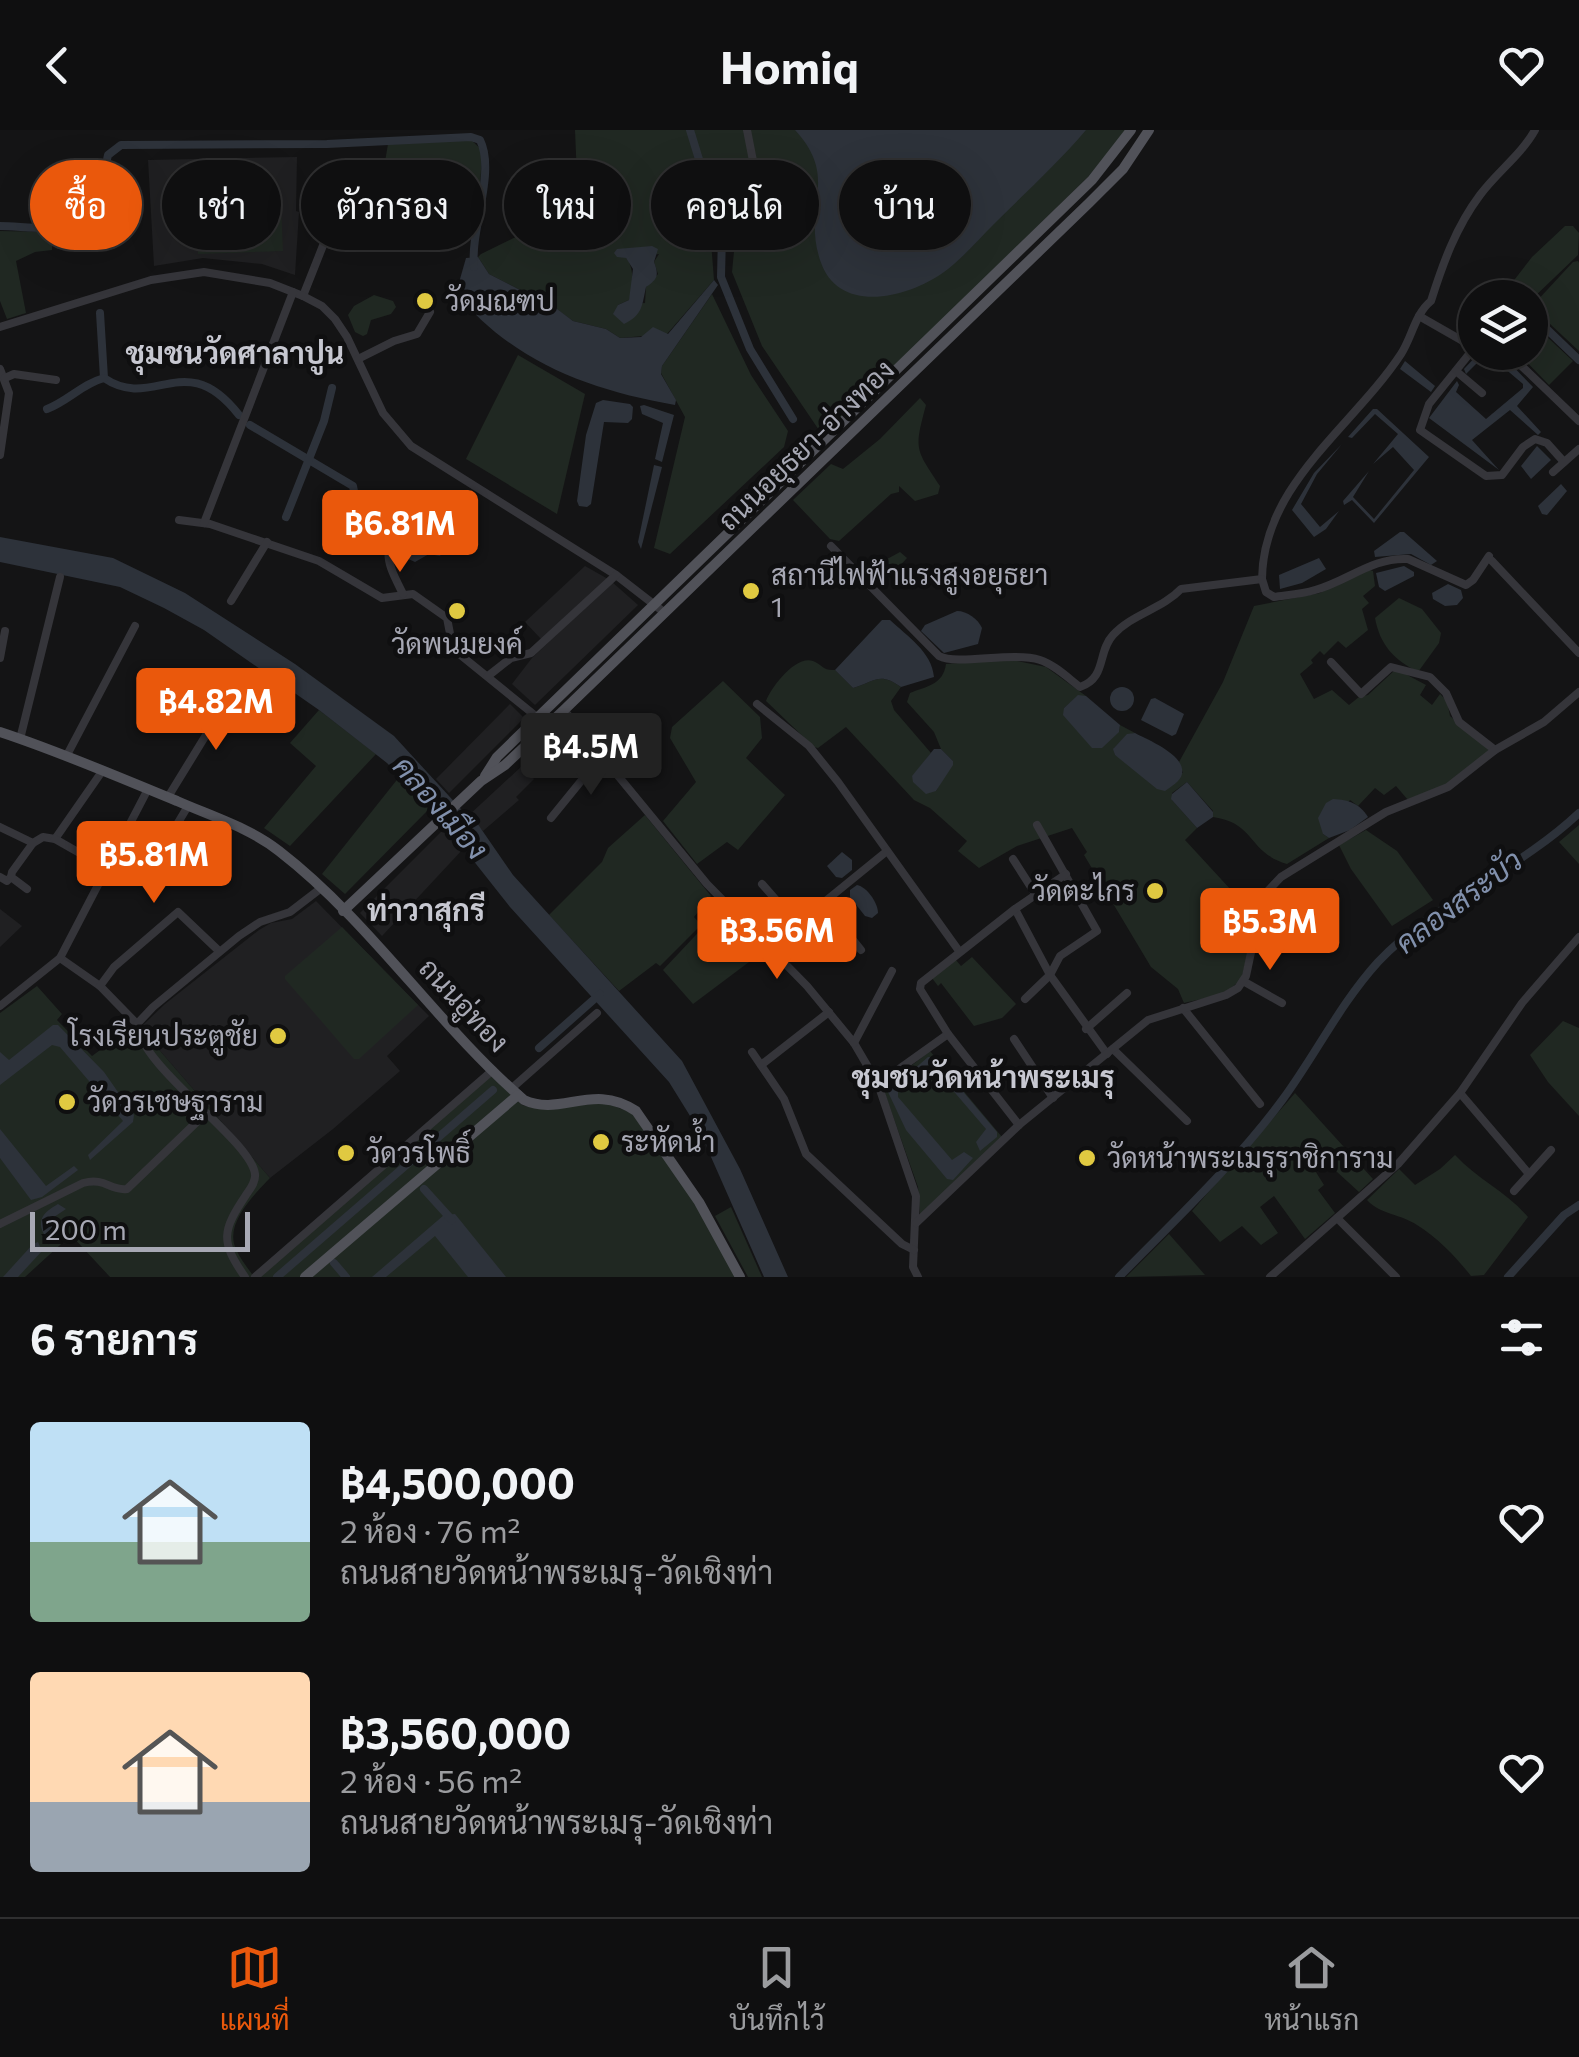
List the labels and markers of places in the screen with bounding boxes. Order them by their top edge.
place label: วัดมณฑป [445,283,555,317]
marker: วัดมณฑป [414,290,436,312]
pin: ฿6.81M [319,490,481,575]
place label: สถานีไฟฟ้าแรงสูงอยุธยา 1 [771,556,1048,623]
marker: สถานีไฟฟ้าแรงสูงอยุธยา 1 [740,580,762,602]
marker: วัดพนมยงค์ [446,600,468,622]
place label: วัดพนมยงค์ [391,625,523,660]
pin: ฿4.82M [135,668,297,753]
pin: ฿4.5M [521,713,661,798]
pin: ฿5.81M [73,821,235,906]
place label: วัดตะไกร [1032,872,1135,907]
marker: วัดตะไกร [1144,880,1166,902]
pin: ฿5.3M [1200,888,1340,973]
pin: ฿3.56M [696,897,858,982]
place label: โรงเรียนประตูชัย [66,1017,258,1056]
marker: โรงเรียนประตูชัย [267,1025,289,1047]
place label: วัดวรเชษฐาราม [87,1084,263,1121]
marker: วัดวรเชษฐาราม [56,1091,78,1113]
place label: ระหัดน้ำ [621,1118,715,1158]
place label: วัดวรโพธิ์ [366,1129,471,1169]
marker: ระหัดน้ำ [590,1131,612,1153]
place label: วัดหน้าพระเมรุราชิการาม [1107,1140,1393,1178]
marker: วัดวรโพธิ์ [335,1142,357,1164]
marker: วัดหน้าพระเมรุราชิการาม [1076,1147,1098,1169]

